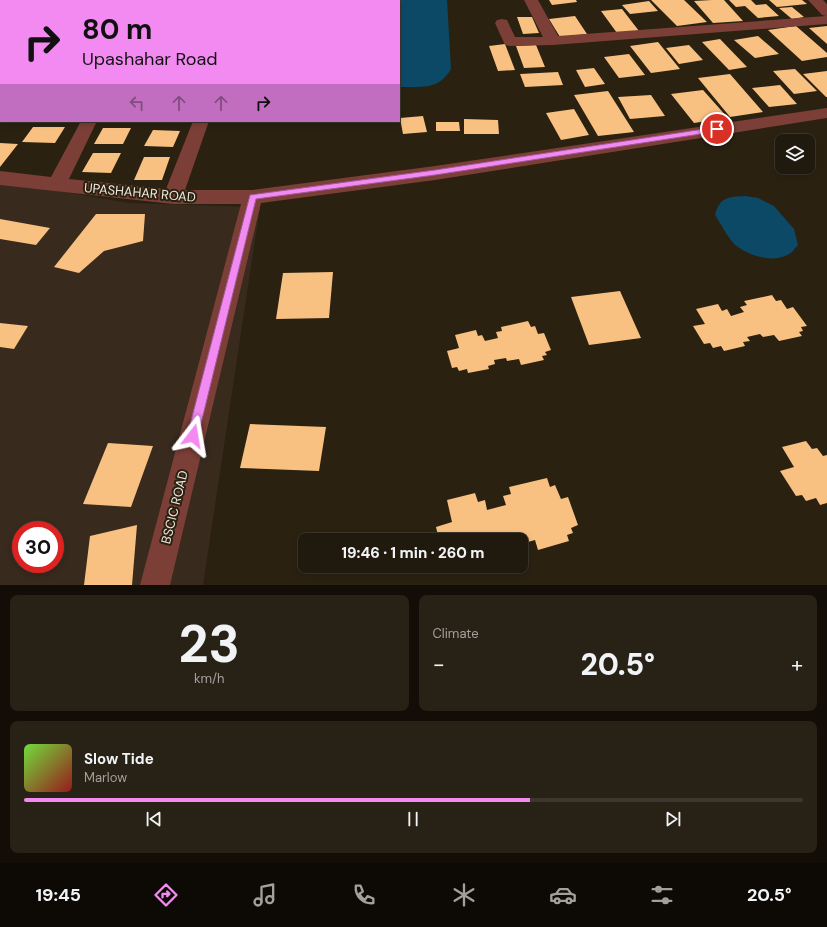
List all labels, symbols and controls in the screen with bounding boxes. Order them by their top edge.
text: 80 m [82,11,152,48]
icon: right [16,16,68,68]
text: Upashahar Road [82,47,218,71]
icon: left [126,92,148,114]
icon: ahead [168,92,190,114]
icon: ahead [210,92,232,114]
icon: right [252,92,274,114]
pin [700,112,734,146]
icon: arrive [706,118,728,140]
map controls [775,134,815,174]
button: layers [775,134,815,174]
street label: UPASHAHAR ROAD [83,179,197,206]
position arrow [172,415,214,457]
street label: BSCIC ROAD [157,469,192,546]
speed limit sign: 30 [12,521,64,573]
text: 19:46 · 1 min · 260 m [341,543,485,563]
text: 23 [179,610,240,678]
text: Climate [433,625,479,642]
text: 20.5° [580,645,655,684]
text: − [433,650,445,679]
text: + [791,650,803,679]
text: km/h [194,670,225,687]
text: Slow Tide [84,749,154,769]
text: Marlow [84,769,127,786]
icon: previous [143,808,165,830]
icon: pause [402,808,424,830]
icon: next [662,808,684,830]
icon: directions [152,881,180,909]
icon: music [251,881,279,909]
icon: phone [350,881,378,909]
icon: climate [450,881,478,909]
icon: car [549,881,577,909]
icon: filters [648,881,676,909]
text: 19:45 [36,883,81,907]
text: 20.5° [747,883,791,907]

